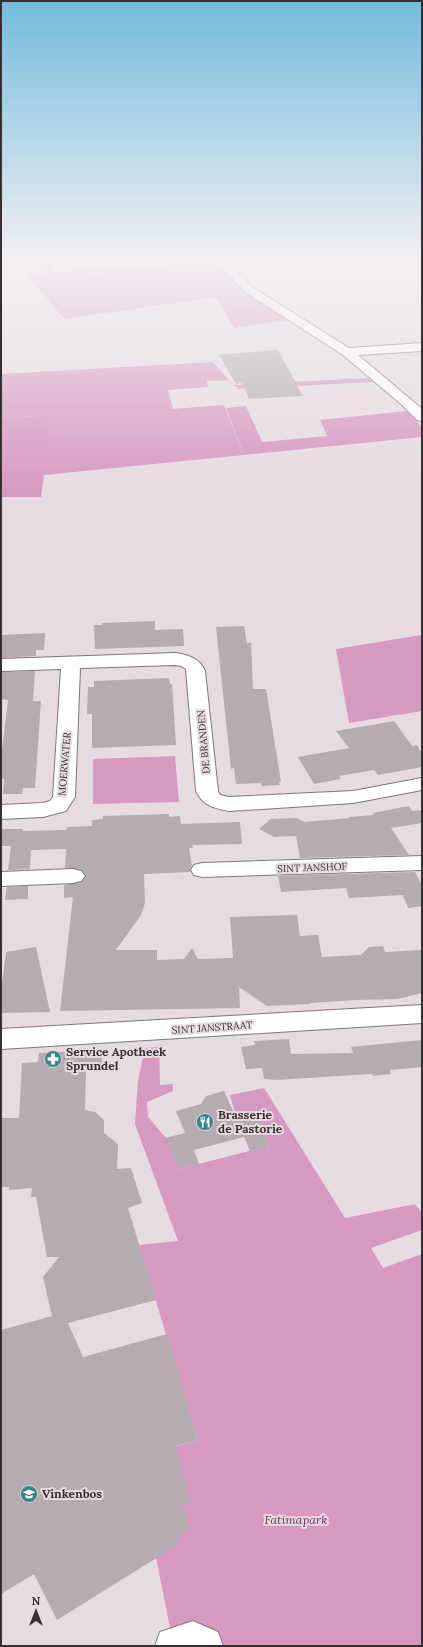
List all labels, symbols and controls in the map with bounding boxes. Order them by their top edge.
street label: DE BRANDEN [194,709,213,774]
street label: MOERWATER [55,731,74,796]
street label: SINT JANSHOF [277,860,348,875]
street label: SINT JANSTRAAT [171,1018,253,1037]
place label: Service Apotheek Sprundel [66,1044,166,1073]
pharmacy icon: Service Apotheek Sprundel [43,1049,63,1069]
place label: Brasserie de Pastorie [218,1107,283,1136]
restaurant icon: Brasserie de Pastorie [195,1112,215,1132]
school or university icon: Vinkenbos [19,1484,39,1504]
place label: Vinkenbos [42,1486,102,1501]
park label: Fatimapark [264,1512,328,1527]
north arrow [16,1591,56,1631]
text: N [32,1594,41,1608]

